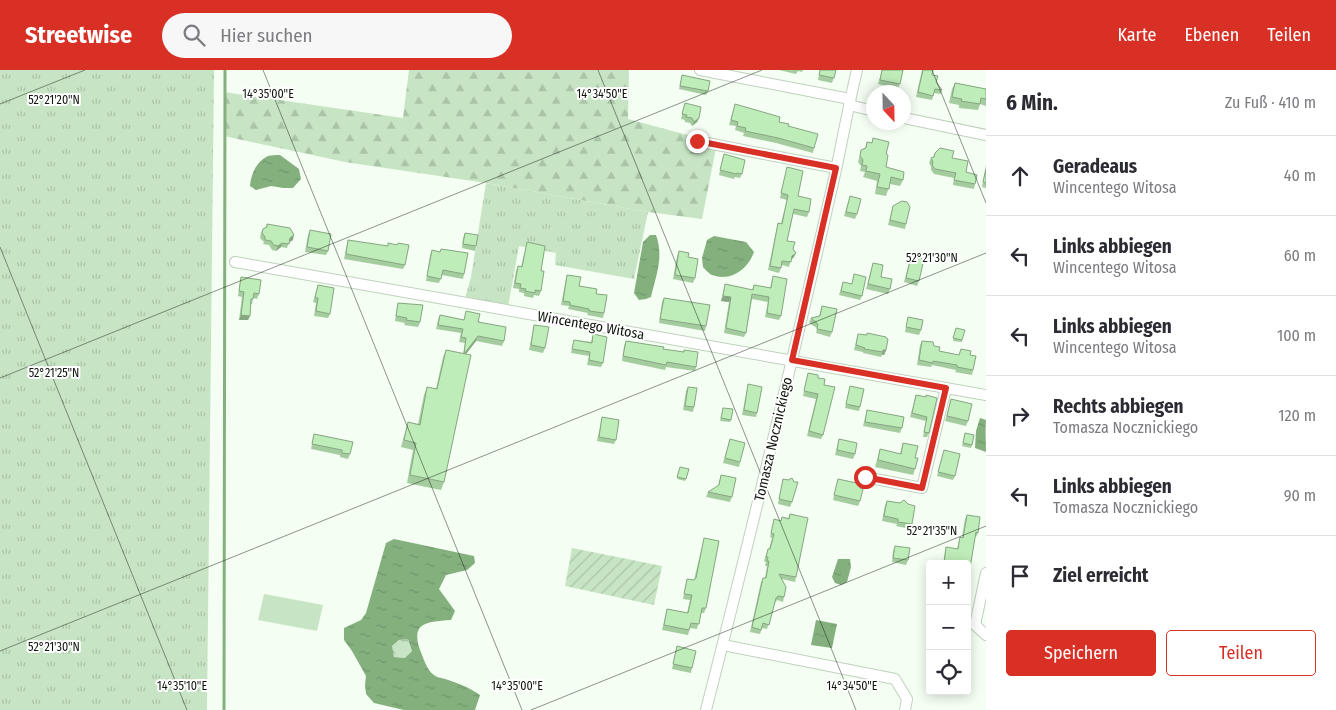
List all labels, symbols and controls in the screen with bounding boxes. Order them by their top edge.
search box [162,13,512,58]
text: Streetwise [25,21,132,49]
icon: search [180,21,208,49]
text: Hier suchen [220,24,313,47]
text: Karte [1117,24,1156,46]
text: Ebenen [1184,24,1239,46]
text: Teilen [1267,24,1311,46]
north arrow [866,85,911,130]
text: 14°35'00"E [242,87,294,101]
text: 14°34'50"E [577,87,628,101]
text: 6 Min. [1006,90,1058,116]
text: 52°21'20"N [28,93,80,107]
text: Zu Fuß · 410 m [1225,93,1316,112]
route end [686,130,709,153]
text: Geradeaus [1053,155,1137,178]
icon: ahead [1006,162,1034,190]
text: 40 m [1284,166,1316,185]
text: Wincentego Witosa [1053,178,1177,197]
text: Links abbiegen [1053,235,1172,258]
icon: left [1006,242,1034,270]
text: 60 m [1284,246,1316,265]
text: 52°21'30"N [906,251,958,265]
text: Wincentego Witosa [1053,258,1177,277]
street label: Wincentego Witosa [536,308,646,343]
text: Links abbiegen [1053,315,1172,338]
icon: left [1006,322,1034,350]
text: 100 m [1277,326,1316,345]
text: Wincentego Witosa [1053,338,1177,357]
text: 52°21'25"N [29,366,79,380]
street label: Tomasza Nocznickiego [751,375,796,503]
text: Rechts abbiegen [1053,395,1183,418]
icon: right [1006,402,1034,430]
text: 120 m [1278,406,1316,425]
text: Tomasza Nocznickiego [1053,418,1198,437]
route start [854,466,877,489]
text: Links abbiegen [1053,475,1172,498]
icon: left [1006,482,1034,510]
text: 90 m [1284,486,1316,505]
text: Tomasza Nocznickiego [1053,498,1198,517]
text: 52°21'35"N [907,524,957,538]
map controls [926,560,971,695]
button: + [926,560,971,605]
icon: arrive [1006,562,1034,590]
text: Ziel erreicht [1053,564,1149,587]
button: − [926,605,971,650]
button: Speichern [1006,630,1156,676]
button: Teilen [1166,630,1316,676]
text: 52°21'30"N [28,640,80,654]
button: locate [926,650,971,695]
text: 14°35'10"E [157,679,207,693]
text: 14°35'00"E [491,679,543,693]
text: 14°34'50"E [827,679,878,693]

